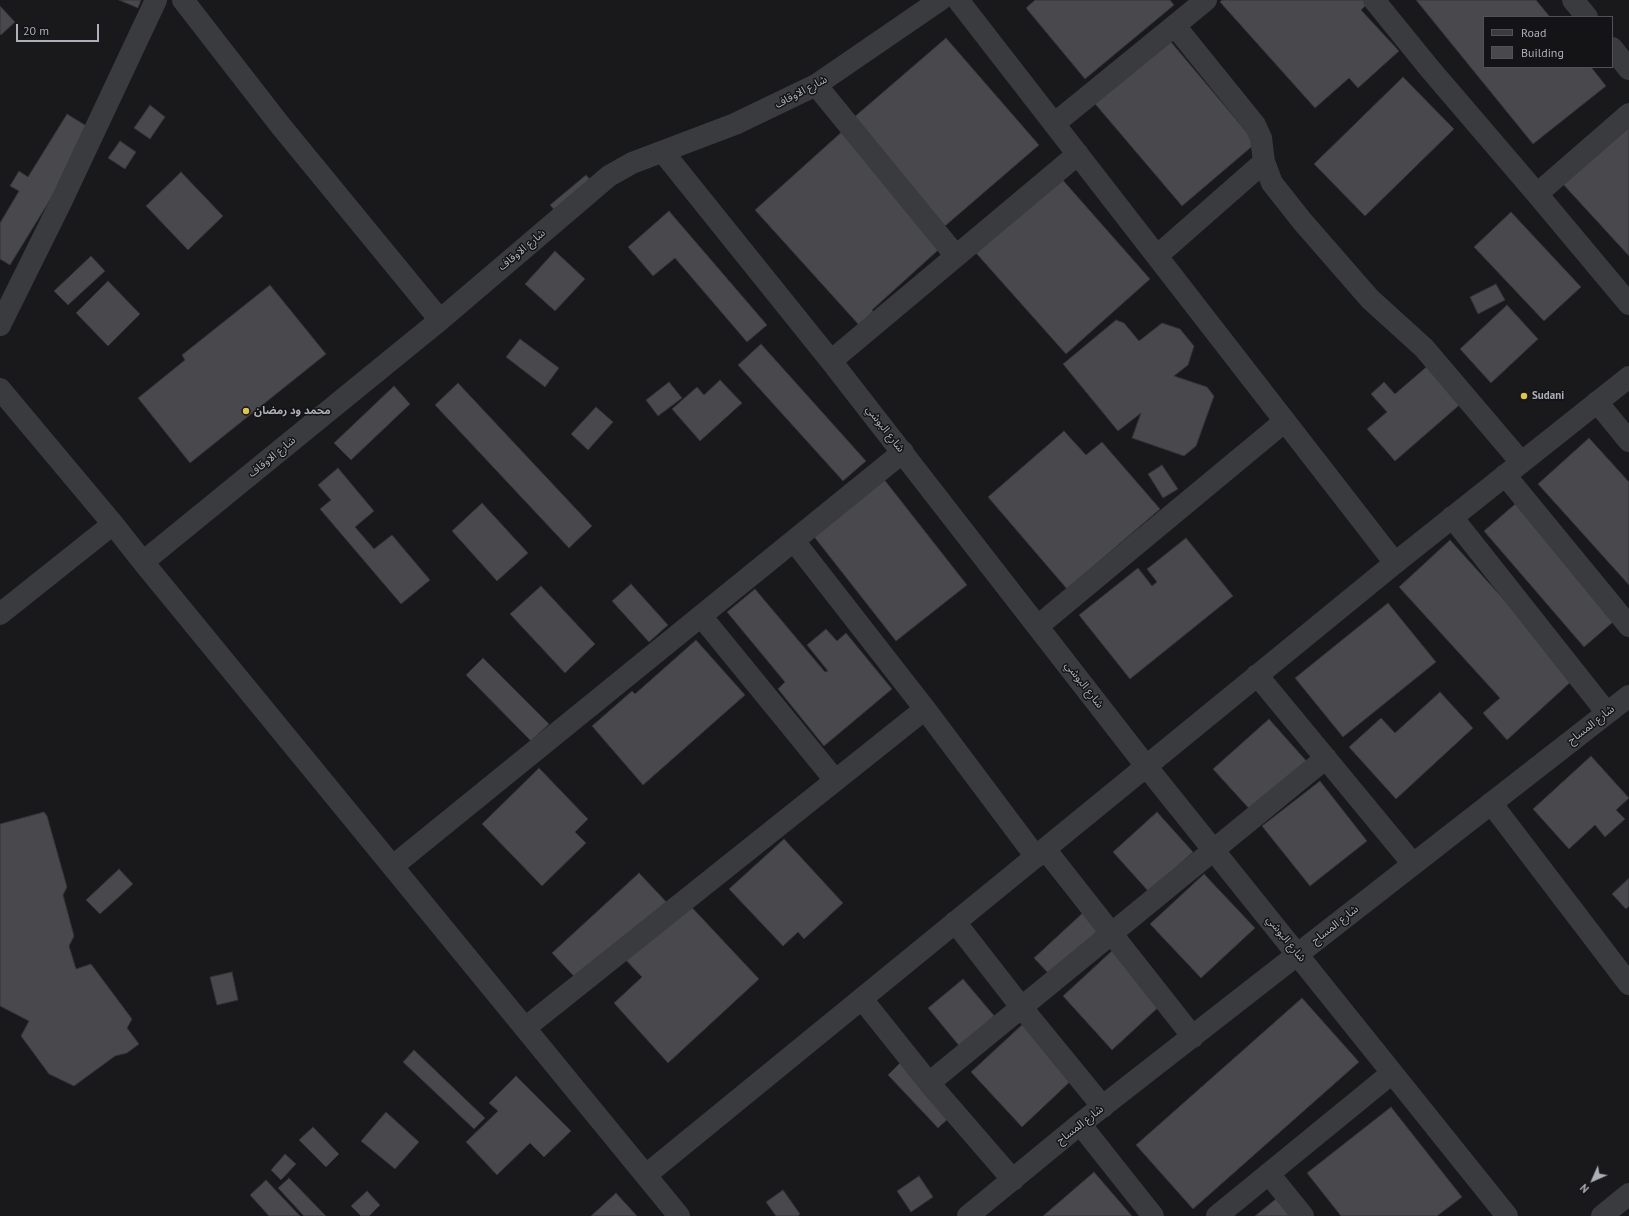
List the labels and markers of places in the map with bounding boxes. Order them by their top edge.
place label: Sudani [1532,389,1564,403]
marker: Sudani [1519,391,1529,401]
place label: محمد ود رمضان [254,404,331,418]
marker: محمد ود رمضان [241,406,251,416]

